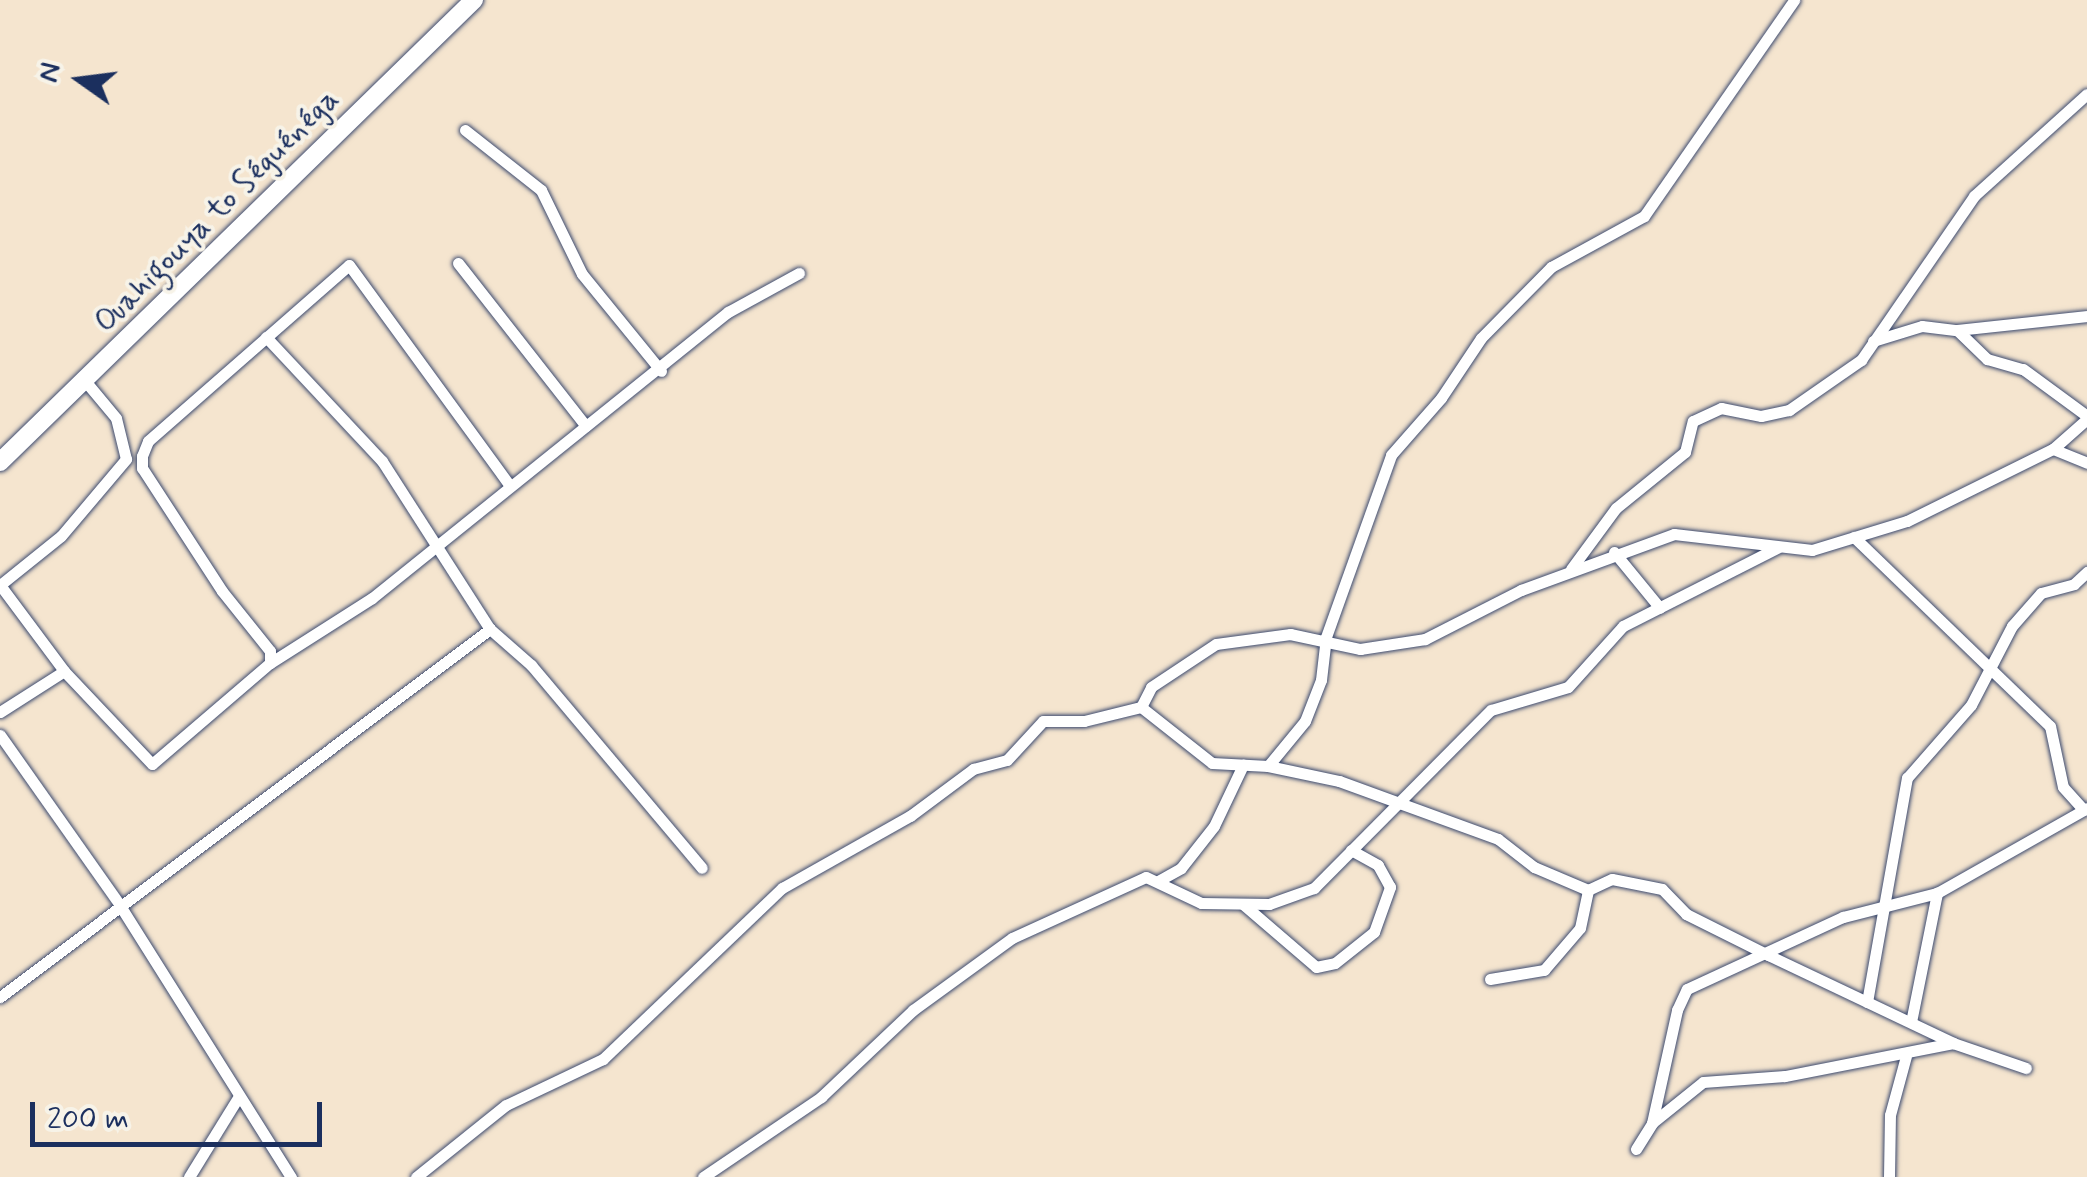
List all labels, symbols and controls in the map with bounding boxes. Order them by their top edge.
north arrow [30,30,130,130]
text: N [30,59,71,86]
street label: Ouahigouya to Séguénéga [86,80,348,342]
scale bar [35,1082,328,1144]
text: 200 m [47,1100,129,1139]

